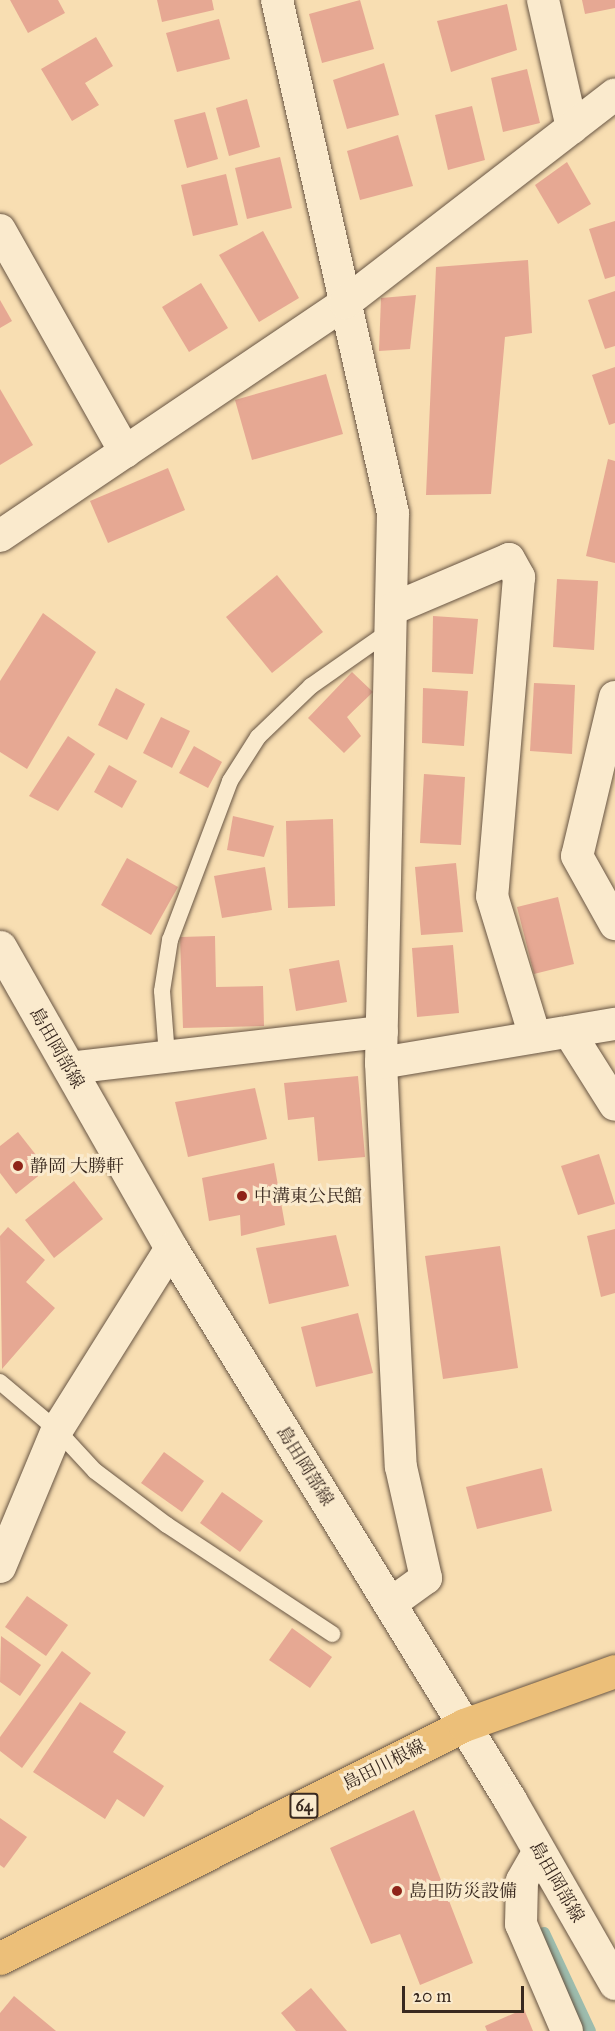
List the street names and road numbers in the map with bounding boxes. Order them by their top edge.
street label: 島田岡部線 [25,1004,89,1092]
street label: 島田岡部線 [272,1422,338,1510]
street label: 島田川根線 [339,1735,429,1795]
road number: 64 [289,1793,319,1819]
street label: 島田岡部線 [525,1838,589,1926]

